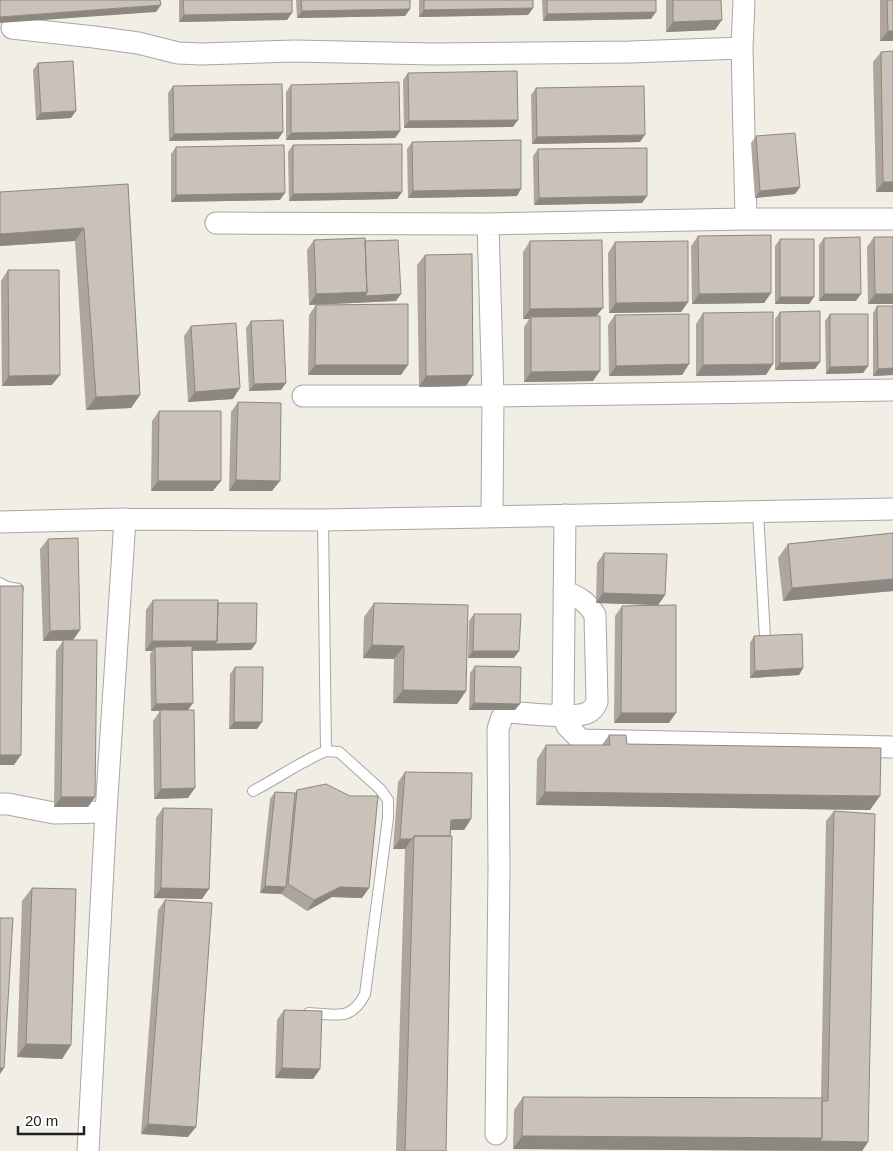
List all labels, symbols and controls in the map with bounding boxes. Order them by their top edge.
scale bar [18,1104,84,1136]
text: 20 m [25,1112,58,1129]

